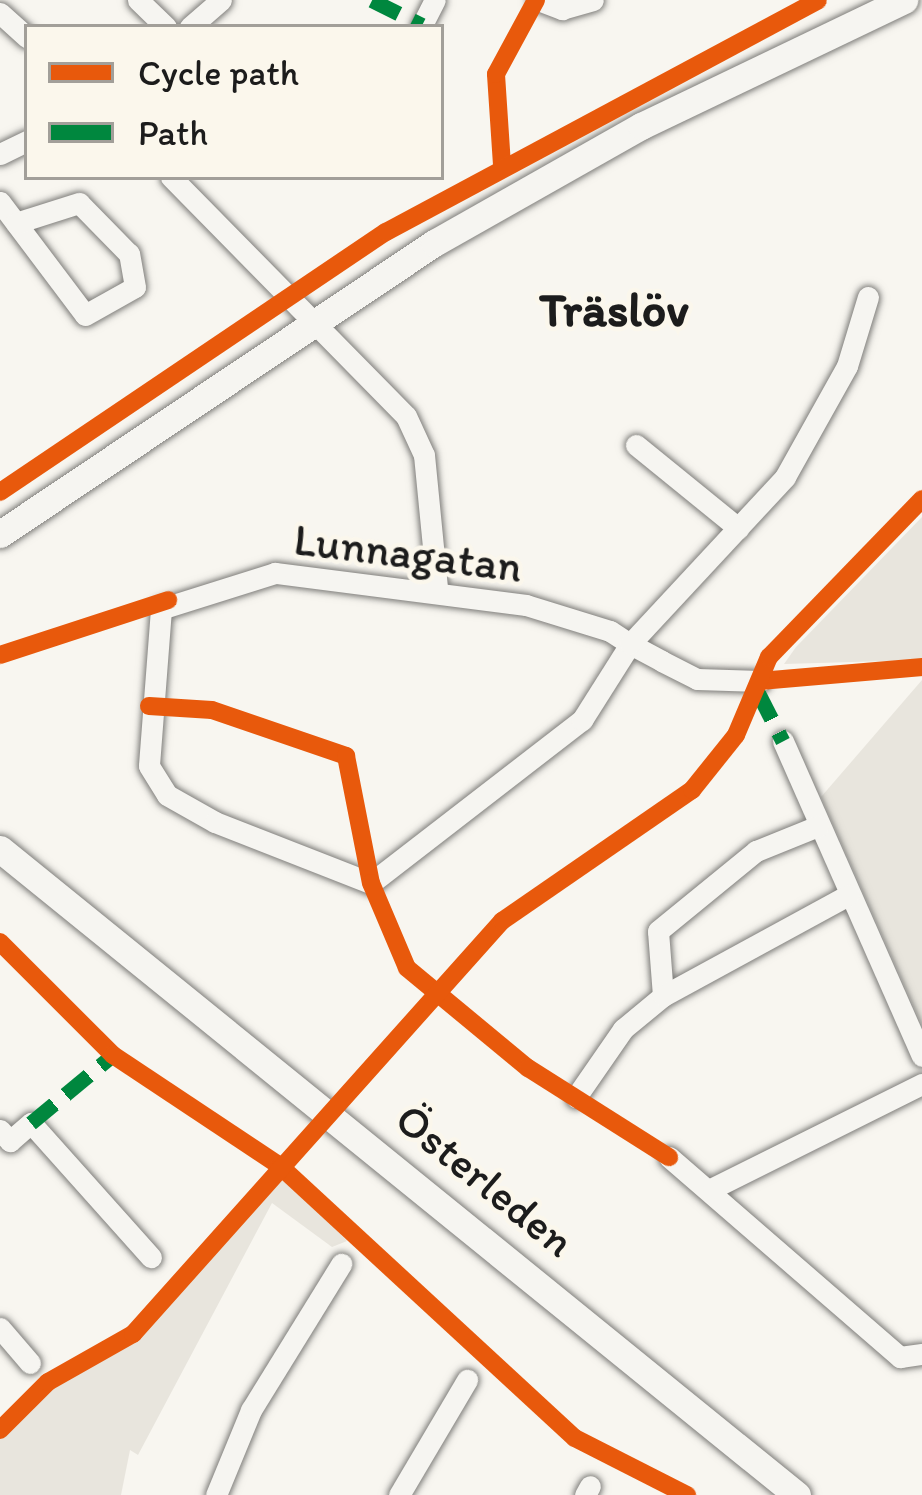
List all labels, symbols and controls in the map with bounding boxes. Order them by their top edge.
legend [24,24,444,180]
text: Cycle path [138,51,299,94]
text: Path [138,111,208,154]
district label: Träslöv [539,281,689,339]
street label: Lunnagatan [291,512,525,594]
street label: Österleden [385,1092,585,1268]

